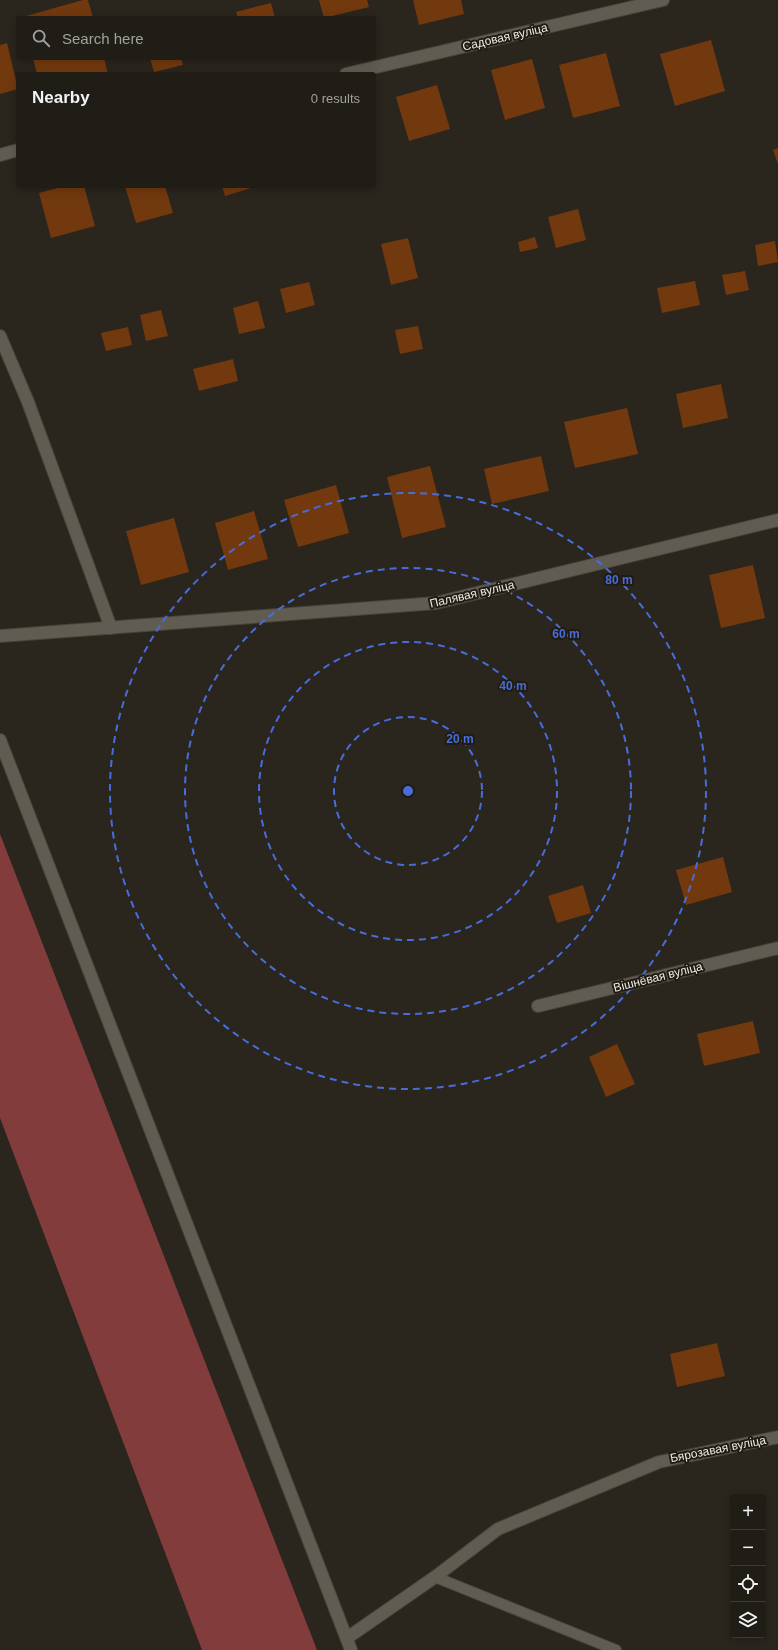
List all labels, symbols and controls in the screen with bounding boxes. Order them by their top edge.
search box [16,16,376,60]
street label: Садовая вуліца [461,20,549,54]
icon: search [30,27,52,49]
text: Search here [62,30,144,47]
text: Nearby [32,88,90,107]
text: 0 results [311,91,360,106]
text: 80 m [605,573,633,587]
street label: Палявая вуліца [428,577,516,611]
text: 60 m [552,627,580,641]
text: 40 m [499,679,527,693]
text: 20 m [446,732,474,746]
centre of rings [401,784,415,798]
street label: Вішнёвая вуліца [612,959,704,995]
street label: Бярозавая вуліца [669,1433,768,1465]
map controls [730,1494,766,1638]
button: + [730,1494,766,1530]
button: − [730,1530,766,1566]
button: locate [730,1566,766,1602]
button: layers [730,1602,766,1638]

